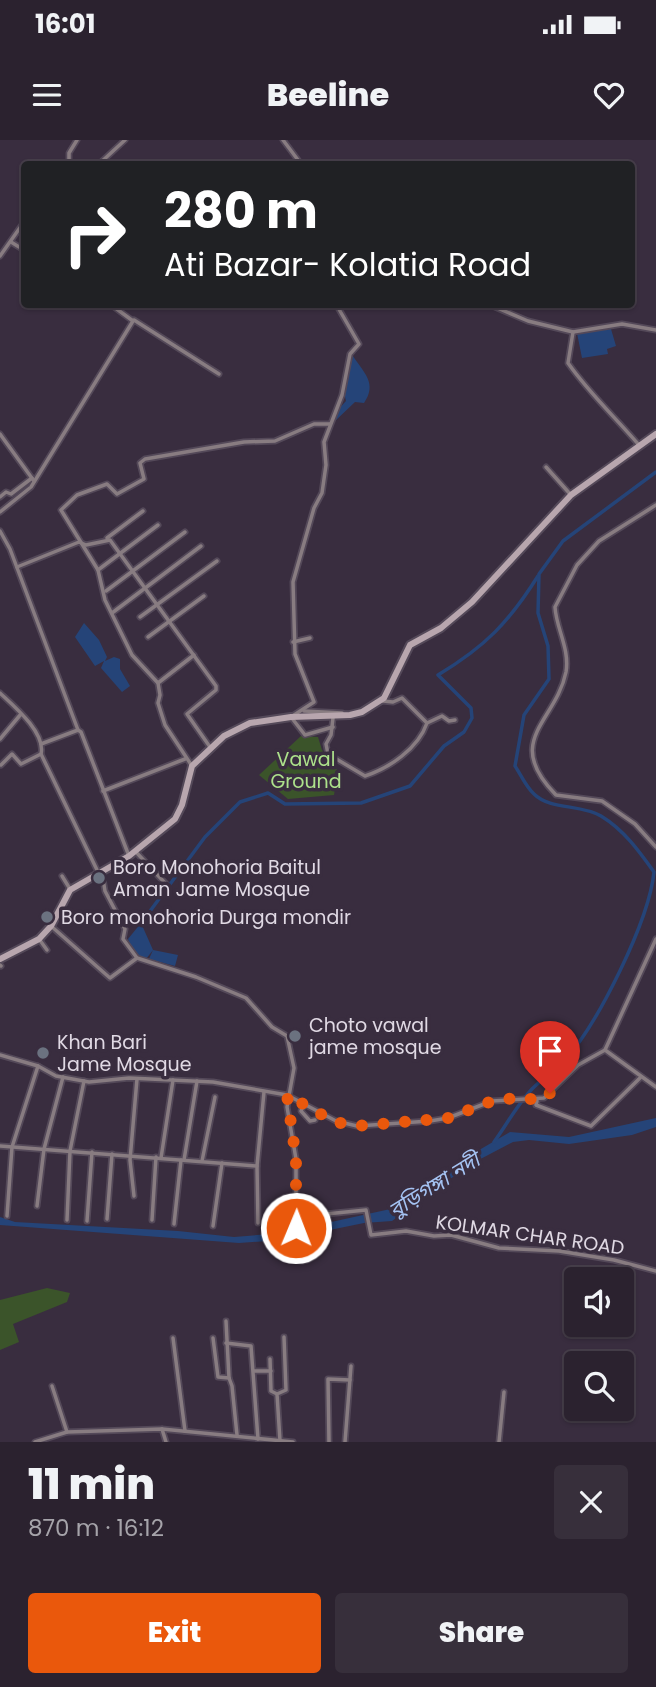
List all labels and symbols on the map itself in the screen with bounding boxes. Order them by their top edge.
park label: Vawal Ground [270,746,342,795]
place label: Boro Monohoria Baitul Aman Jame Mosque [113,854,321,903]
marker: Boro Monohoria Baitul Aman Jame Mosque [91,870,107,886]
place label: Boro monohoria Durga mondir [61,904,351,931]
marker: Boro monohoria Durga mondir [39,909,55,925]
place label: Choto vawal jame mosque [308,1012,441,1061]
pin [520,1021,580,1093]
marker: Choto vawal jame mosque [287,1028,303,1044]
place label: Khan Bari Jame Mosque [57,1029,192,1078]
marker: Khan Bari Jame Mosque [35,1045,51,1061]
water label: বুড়িগঙ্গা নদী [383,1143,489,1225]
position arrow [259,1191,333,1265]
street label: KOLMAR CHAR ROAD [434,1208,626,1262]

